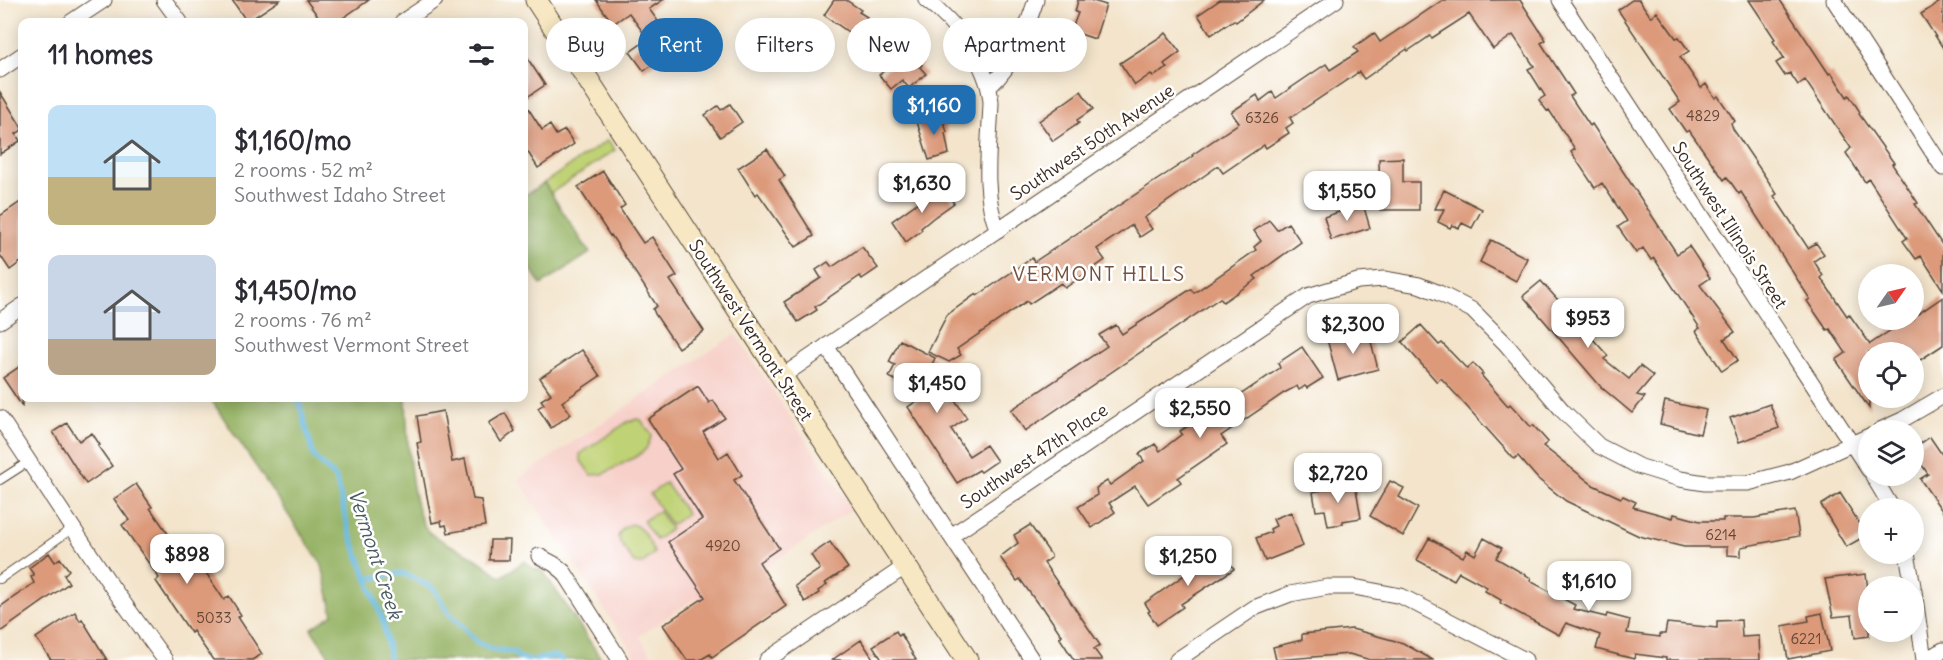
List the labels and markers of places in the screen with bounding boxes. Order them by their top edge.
pin: $1,160 [885,85,983,136]
pin: $1,630 [873,163,971,214]
pin: $1,550 [1298,171,1396,222]
pin: $953 [1552,298,1624,349]
pin: $2,300 [1304,304,1402,355]
pin: $1,450 [888,363,986,414]
pin: $2,550 [1151,388,1249,439]
pin: $2,720 [1289,453,1387,504]
pin: $898 [151,534,223,585]
pin: $1,250 [1139,536,1237,587]
pin: $1,610 [1540,561,1638,612]

